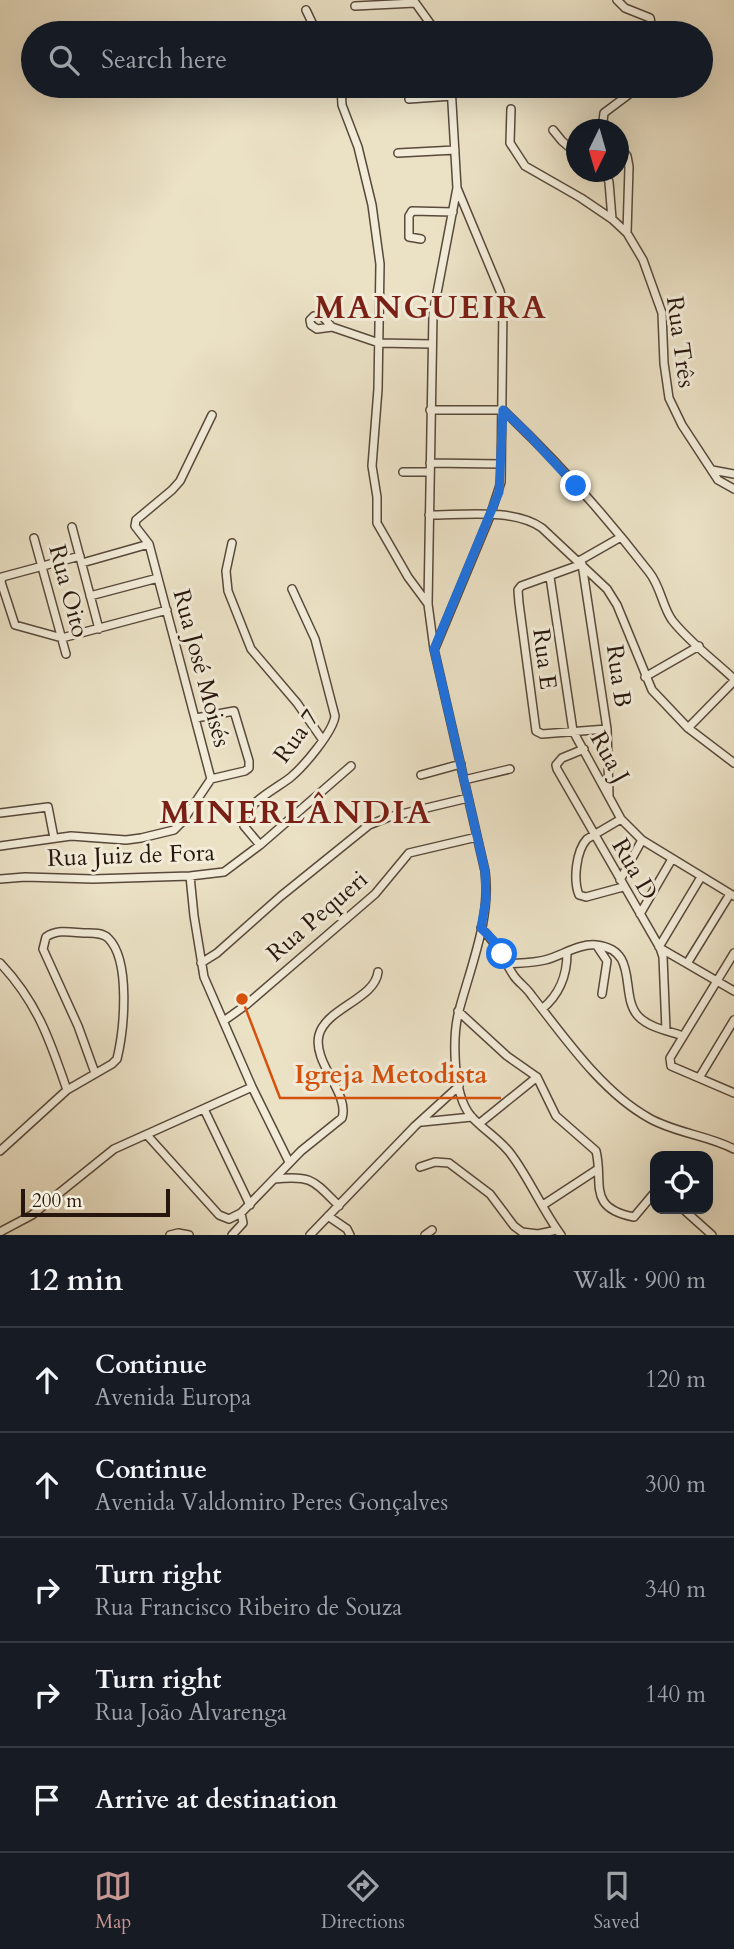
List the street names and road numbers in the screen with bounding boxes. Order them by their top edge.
street label: Rua Três [658,294,703,390]
street label: Rua Oito [40,541,97,641]
street label: Rua José Moisés [165,585,238,751]
street label: Rua E [524,627,565,692]
street label: Rua B [598,643,639,710]
street label: Rua 7 [266,703,327,770]
street label: Rua J [582,725,637,789]
street label: Rua D [604,832,665,906]
street label: Rua Juiz de Fora [47,836,216,875]
street label: Rua Pequeri [260,863,375,970]

